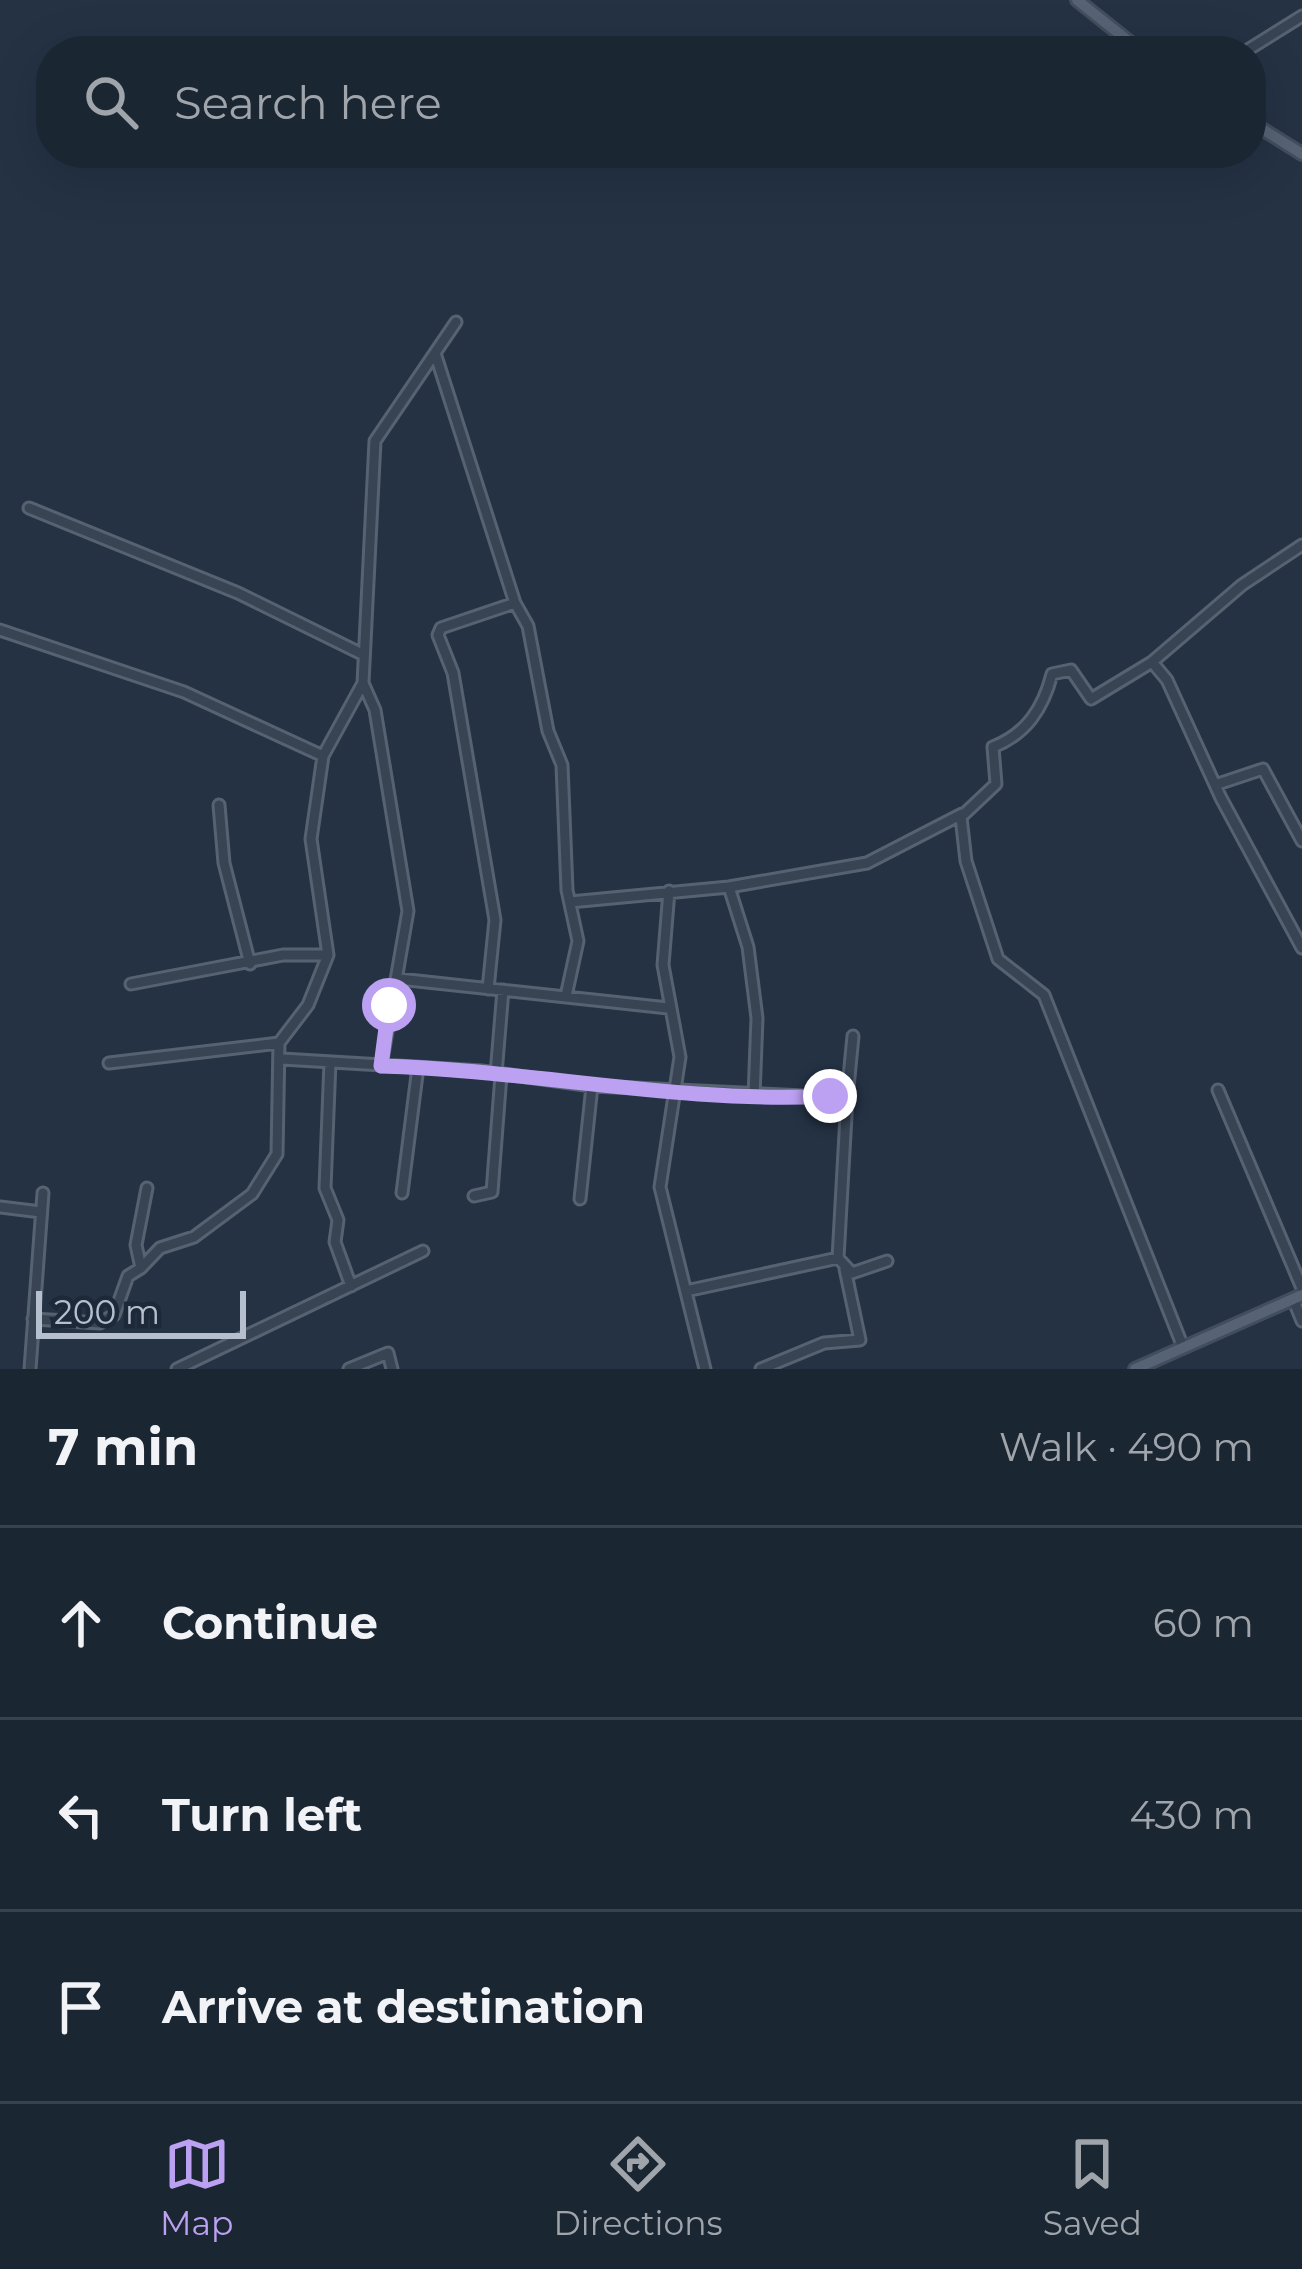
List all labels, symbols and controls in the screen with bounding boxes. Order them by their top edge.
search box [36,36,1266,168]
icon: search [78,69,144,135]
text: Search here [174,75,442,130]
route start [362,978,416,1032]
route end [803,1069,857,1123]
scale bar [36,1285,246,1338]
text: 200 m [54,1292,160,1332]
text: 7 min [48,1416,198,1478]
text: Walk · 490 m [999,1423,1254,1471]
icon: ahead [48,1590,114,1656]
text: Continue [162,1595,378,1650]
text: 60 m [1153,1599,1254,1647]
icon: left [48,1782,114,1848]
text: Turn left [162,1787,362,1842]
text: 430 m [1129,1791,1254,1839]
icon: arrive [48,1974,114,2040]
text: Arrive at destination [162,1979,645,2034]
tab: Map [160,2131,233,2243]
tab: Directions [554,2131,723,2243]
tab: Saved [1043,2131,1142,2243]

